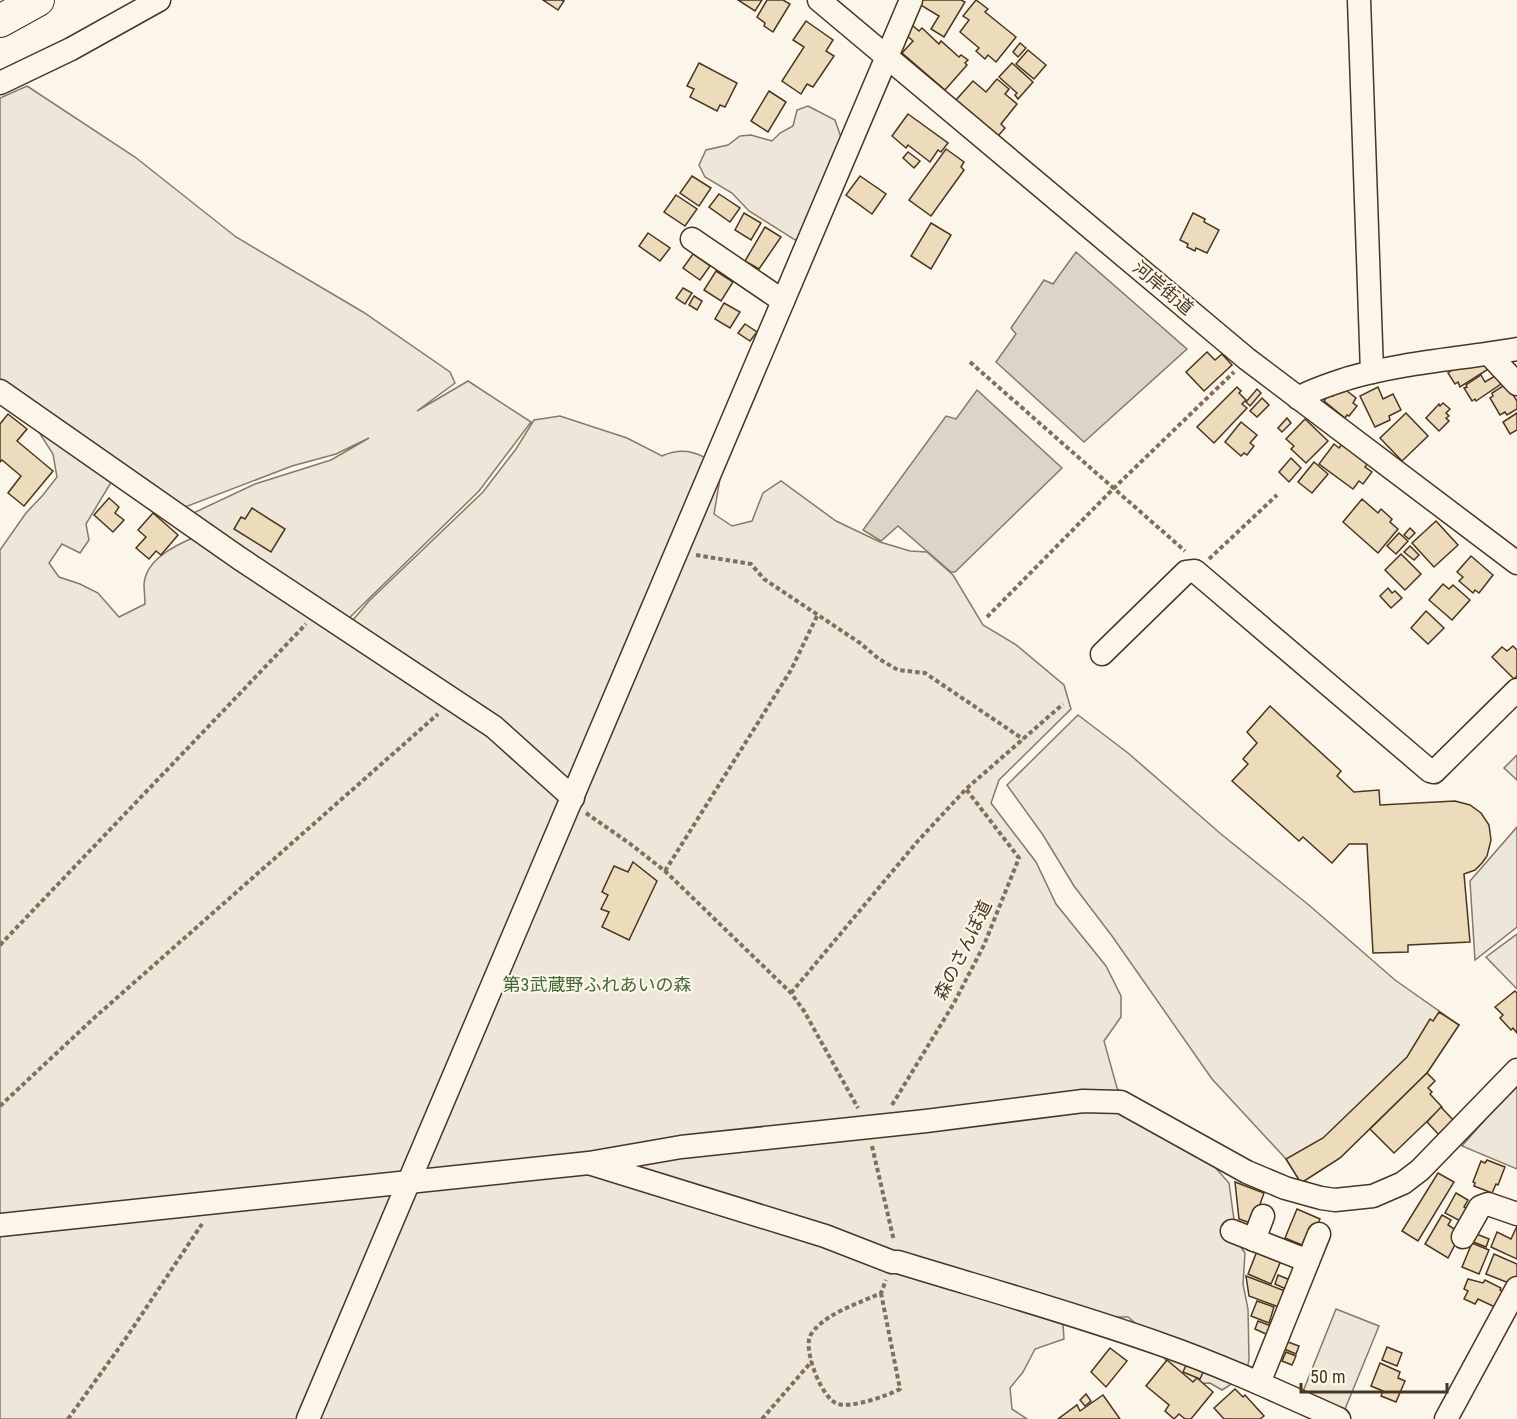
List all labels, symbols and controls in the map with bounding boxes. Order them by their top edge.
street label: 河岸街道 [1129,256,1198,319]
street label: 森のさんぽ道 [929,897,996,1003]
park label: 第3武蔵野ふれあいの森 [503,974,691,995]
scale bar [1301,1356,1446,1394]
text: 50 m [1310,1366,1345,1387]

